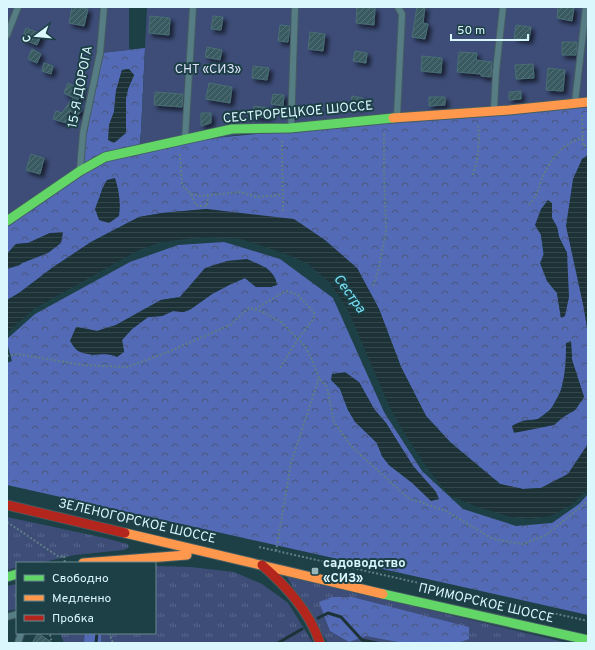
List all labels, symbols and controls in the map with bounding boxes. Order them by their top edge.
north arrow [16,16,56,56]
scale bar [451,16,528,42]
text: 50 m [457,23,485,39]
text: С [20,33,35,44]
street label: 15-Я ДОРОГА [65,44,97,129]
park label: СНТ «СИЗ» [175,62,242,78]
street label: СЕСТРОРЕЦКОЕ ШОССЕ [222,98,374,128]
water label: Сестра [329,271,369,317]
street label: ЗЕЛЕНОГОРСКОЕ ШОССЕ [57,496,217,548]
place label: садоводство «СИЗ» [323,556,406,587]
legend [16,562,156,634]
marker: садоводство «СИЗ» [310,566,320,576]
text: Свободно [52,571,109,587]
street label: ПРИМОРСКОЕ ШОССЕ [417,581,555,627]
text: Медленно [52,591,112,607]
text: Пробка [52,611,94,627]

